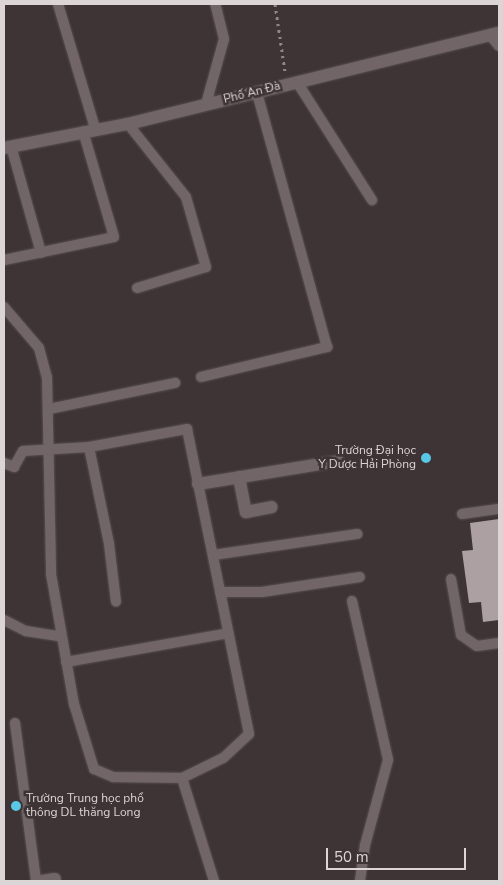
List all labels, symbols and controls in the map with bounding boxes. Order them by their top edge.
street label: Phố An Đà [222,79,282,107]
place label: Trường Đại học Y Dược Hải Phòng [319,444,416,472]
marker: Trường Đại học Y Dược Hải Phòng [420,452,432,464]
place label: Trường Trung học phổ thông DL thăng Long [26,792,144,820]
marker: Trường Trung học phổ thông DL thăng Long [10,800,22,812]
scale bar [328,838,468,870]
text: 50 m [334,847,369,867]

